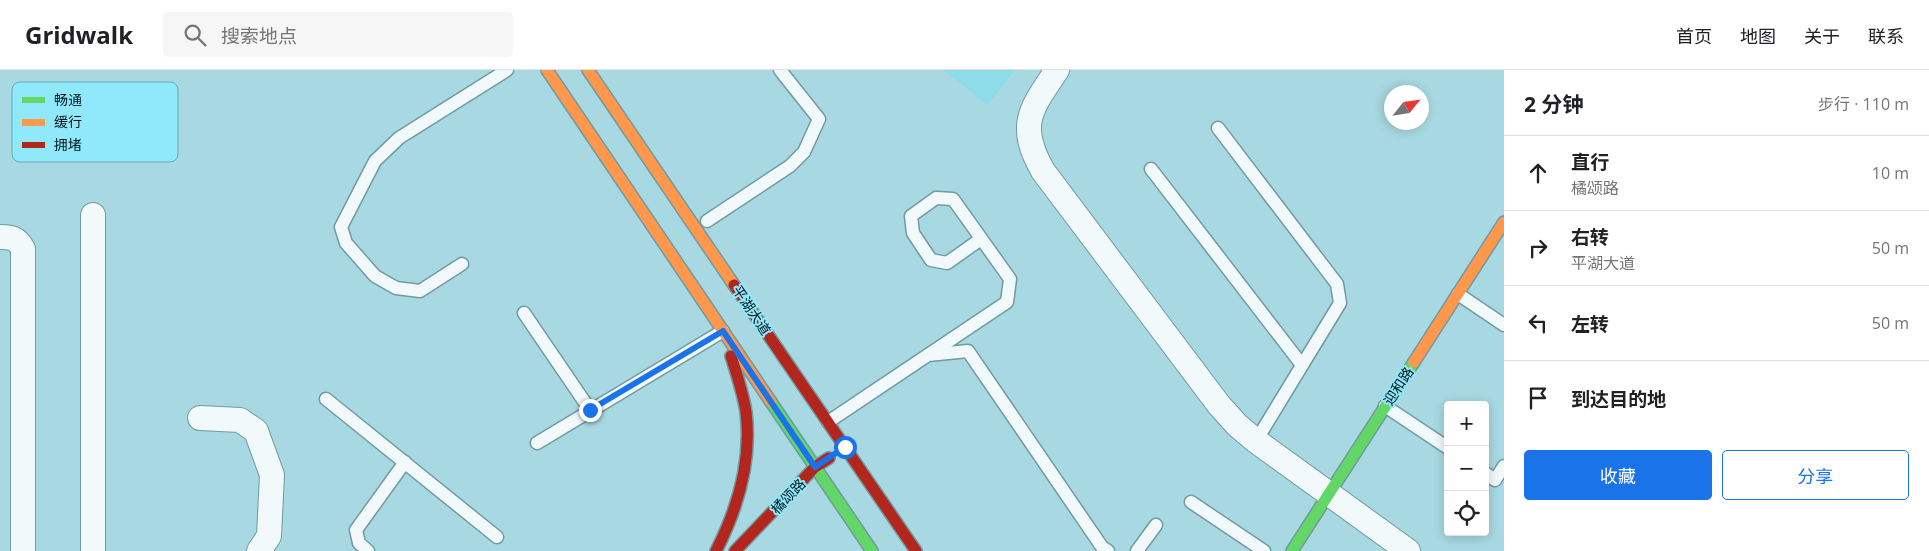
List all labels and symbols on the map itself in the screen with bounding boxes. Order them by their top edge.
legend [12,82,178,162]
north arrow [1384,85,1429,130]
text: 畅通 [54,90,82,109]
text: 缓行 [54,112,82,131]
text: 拥堵 [54,135,82,154]
street label: 平湖大道 [728,281,776,339]
street label: 迎和路 [1379,363,1417,409]
route end [579,399,602,422]
route start [834,436,857,459]
street label: 橘颂路 [767,474,809,518]

